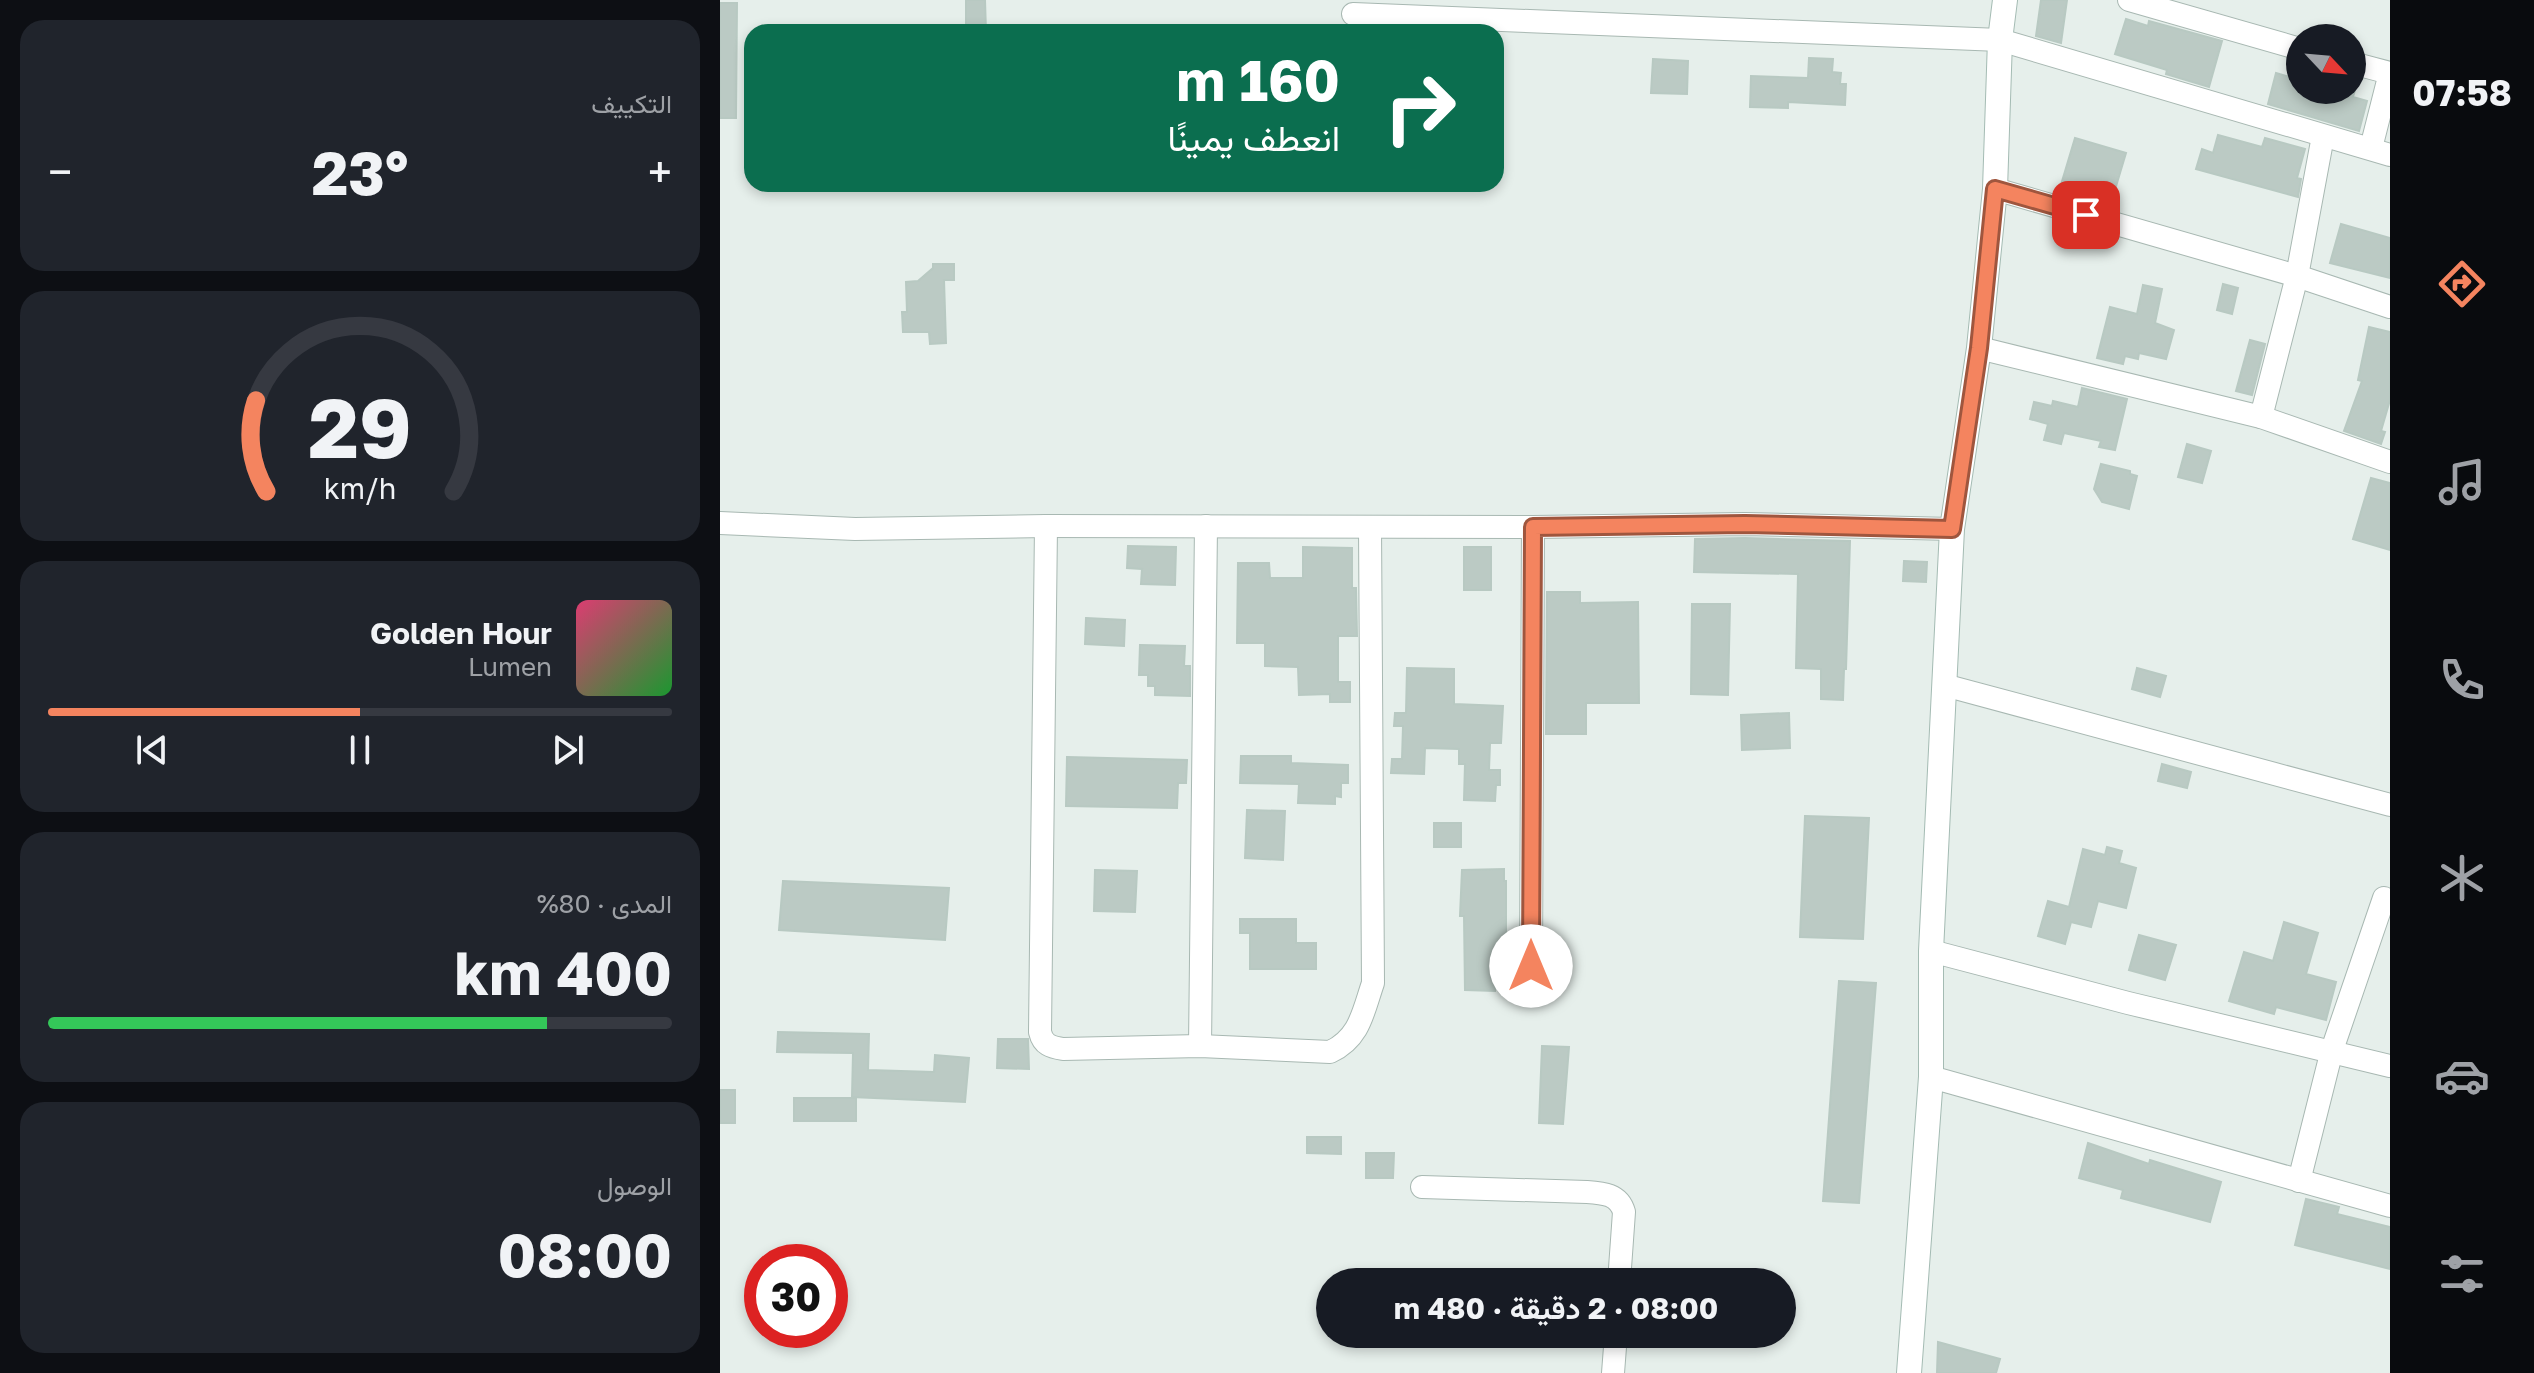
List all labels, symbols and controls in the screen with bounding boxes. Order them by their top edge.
north arrow [2286,24,2366,104]
map controls [2286,24,2366,104]
text: 160 m [1176,46,1340,113]
icon: right [1368,56,1472,160]
text: 07:58 [2412,71,2512,114]
text: التكييف [591,88,672,119]
text: انعطف يمينًا [1168,116,1340,159]
text: 23° [312,136,408,208]
text: − [48,145,72,198]
text: + [648,145,672,198]
pin [2052,181,2120,249]
icon: arrive [2064,193,2108,237]
icon: directions [2434,256,2490,312]
text: 29 [308,375,412,475]
icon: music [2434,454,2490,510]
text: km/h [324,471,396,505]
text: Golden Hour [370,615,552,651]
text: Lumen [468,651,552,682]
icon: phone [2434,652,2490,708]
icon: previous [130,728,174,772]
icon: pause [338,728,382,772]
icon: next [546,728,590,772]
icon: climate [2434,850,2490,906]
text: المدى · 80% [537,888,672,919]
position arrow [1489,924,1573,1008]
text: 400 km [454,936,672,1008]
icon: car [2434,1048,2490,1104]
text: الوصول [597,1170,672,1201]
text: 08:00 [497,1218,672,1290]
speed limit sign: 30 [744,1244,848,1348]
icon: filters [2434,1246,2490,1302]
text: 08:00 · 2 دقيقة · 480 m [1394,1290,1718,1326]

